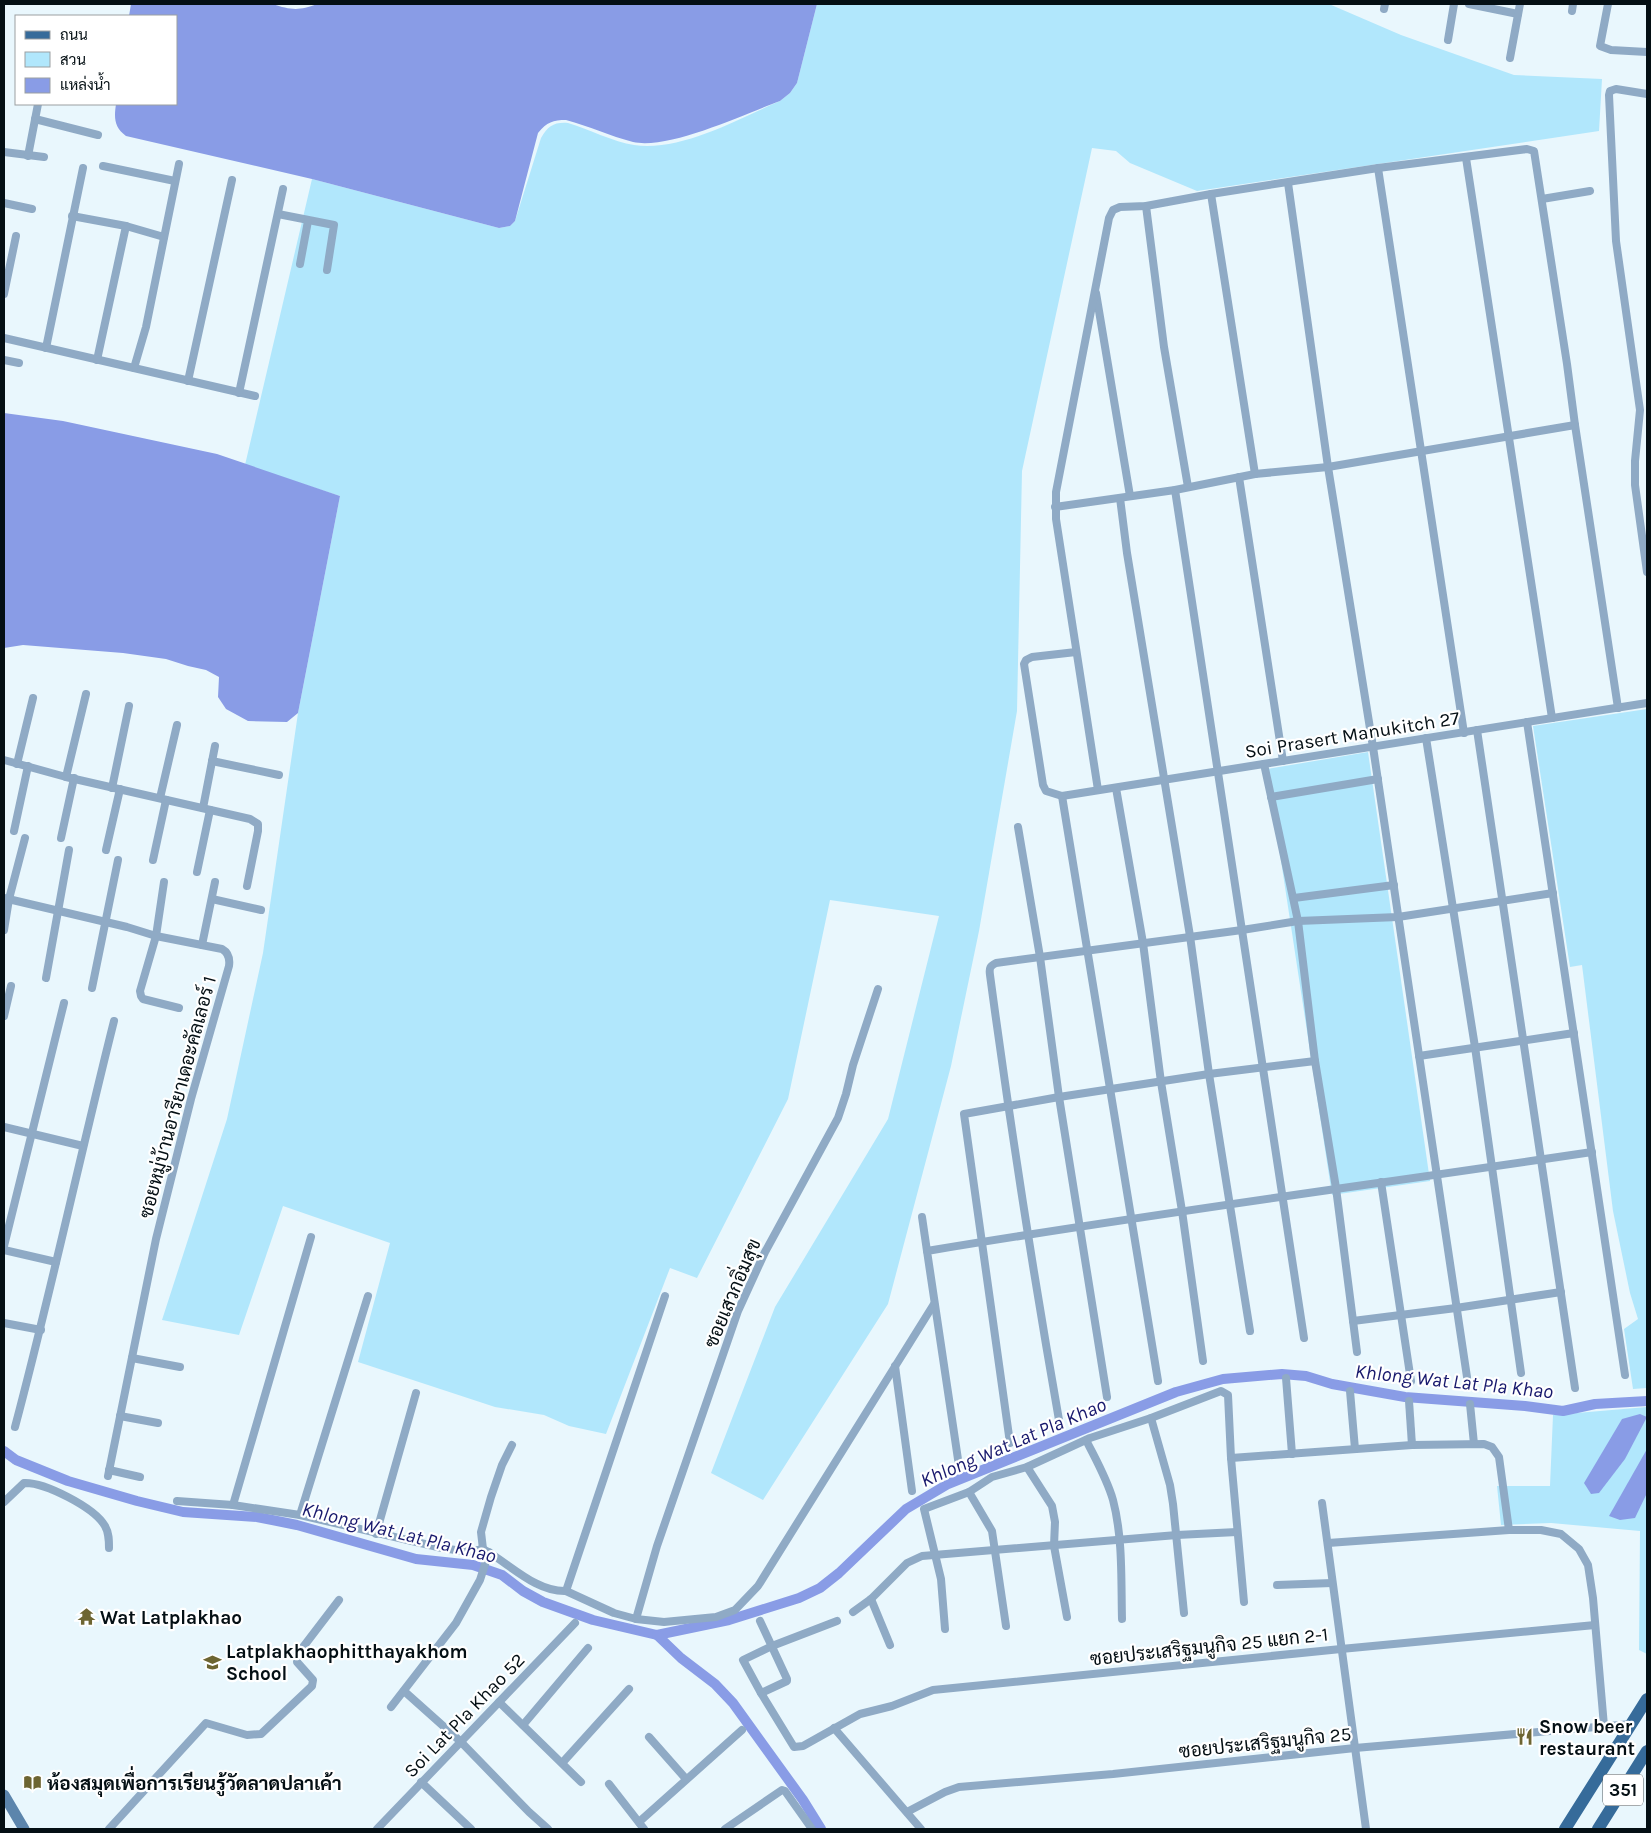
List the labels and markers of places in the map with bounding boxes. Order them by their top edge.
temple icon: Wat Latplakhao [76,1607,96,1627]
place label: Wat Latplakhao [100,1607,242,1629]
place label: Latplakhaophitthayakhom School [226,1641,468,1685]
school or university icon: Latplakhaophitthayakhom School [202,1652,222,1672]
place label: Snow beer restaurant [1539,1716,1635,1760]
restaurant icon: Snow beer restaurant [1515,1727,1535,1747]
place label: ห้องสมุดเพื่อการเรียนรู้วัดลาดปลาเค้า [47,1766,342,1798]
library icon: ห้องสมุดเพื่อการเรียนรู้วัดลาดปลาเค้า [23,1773,43,1793]

